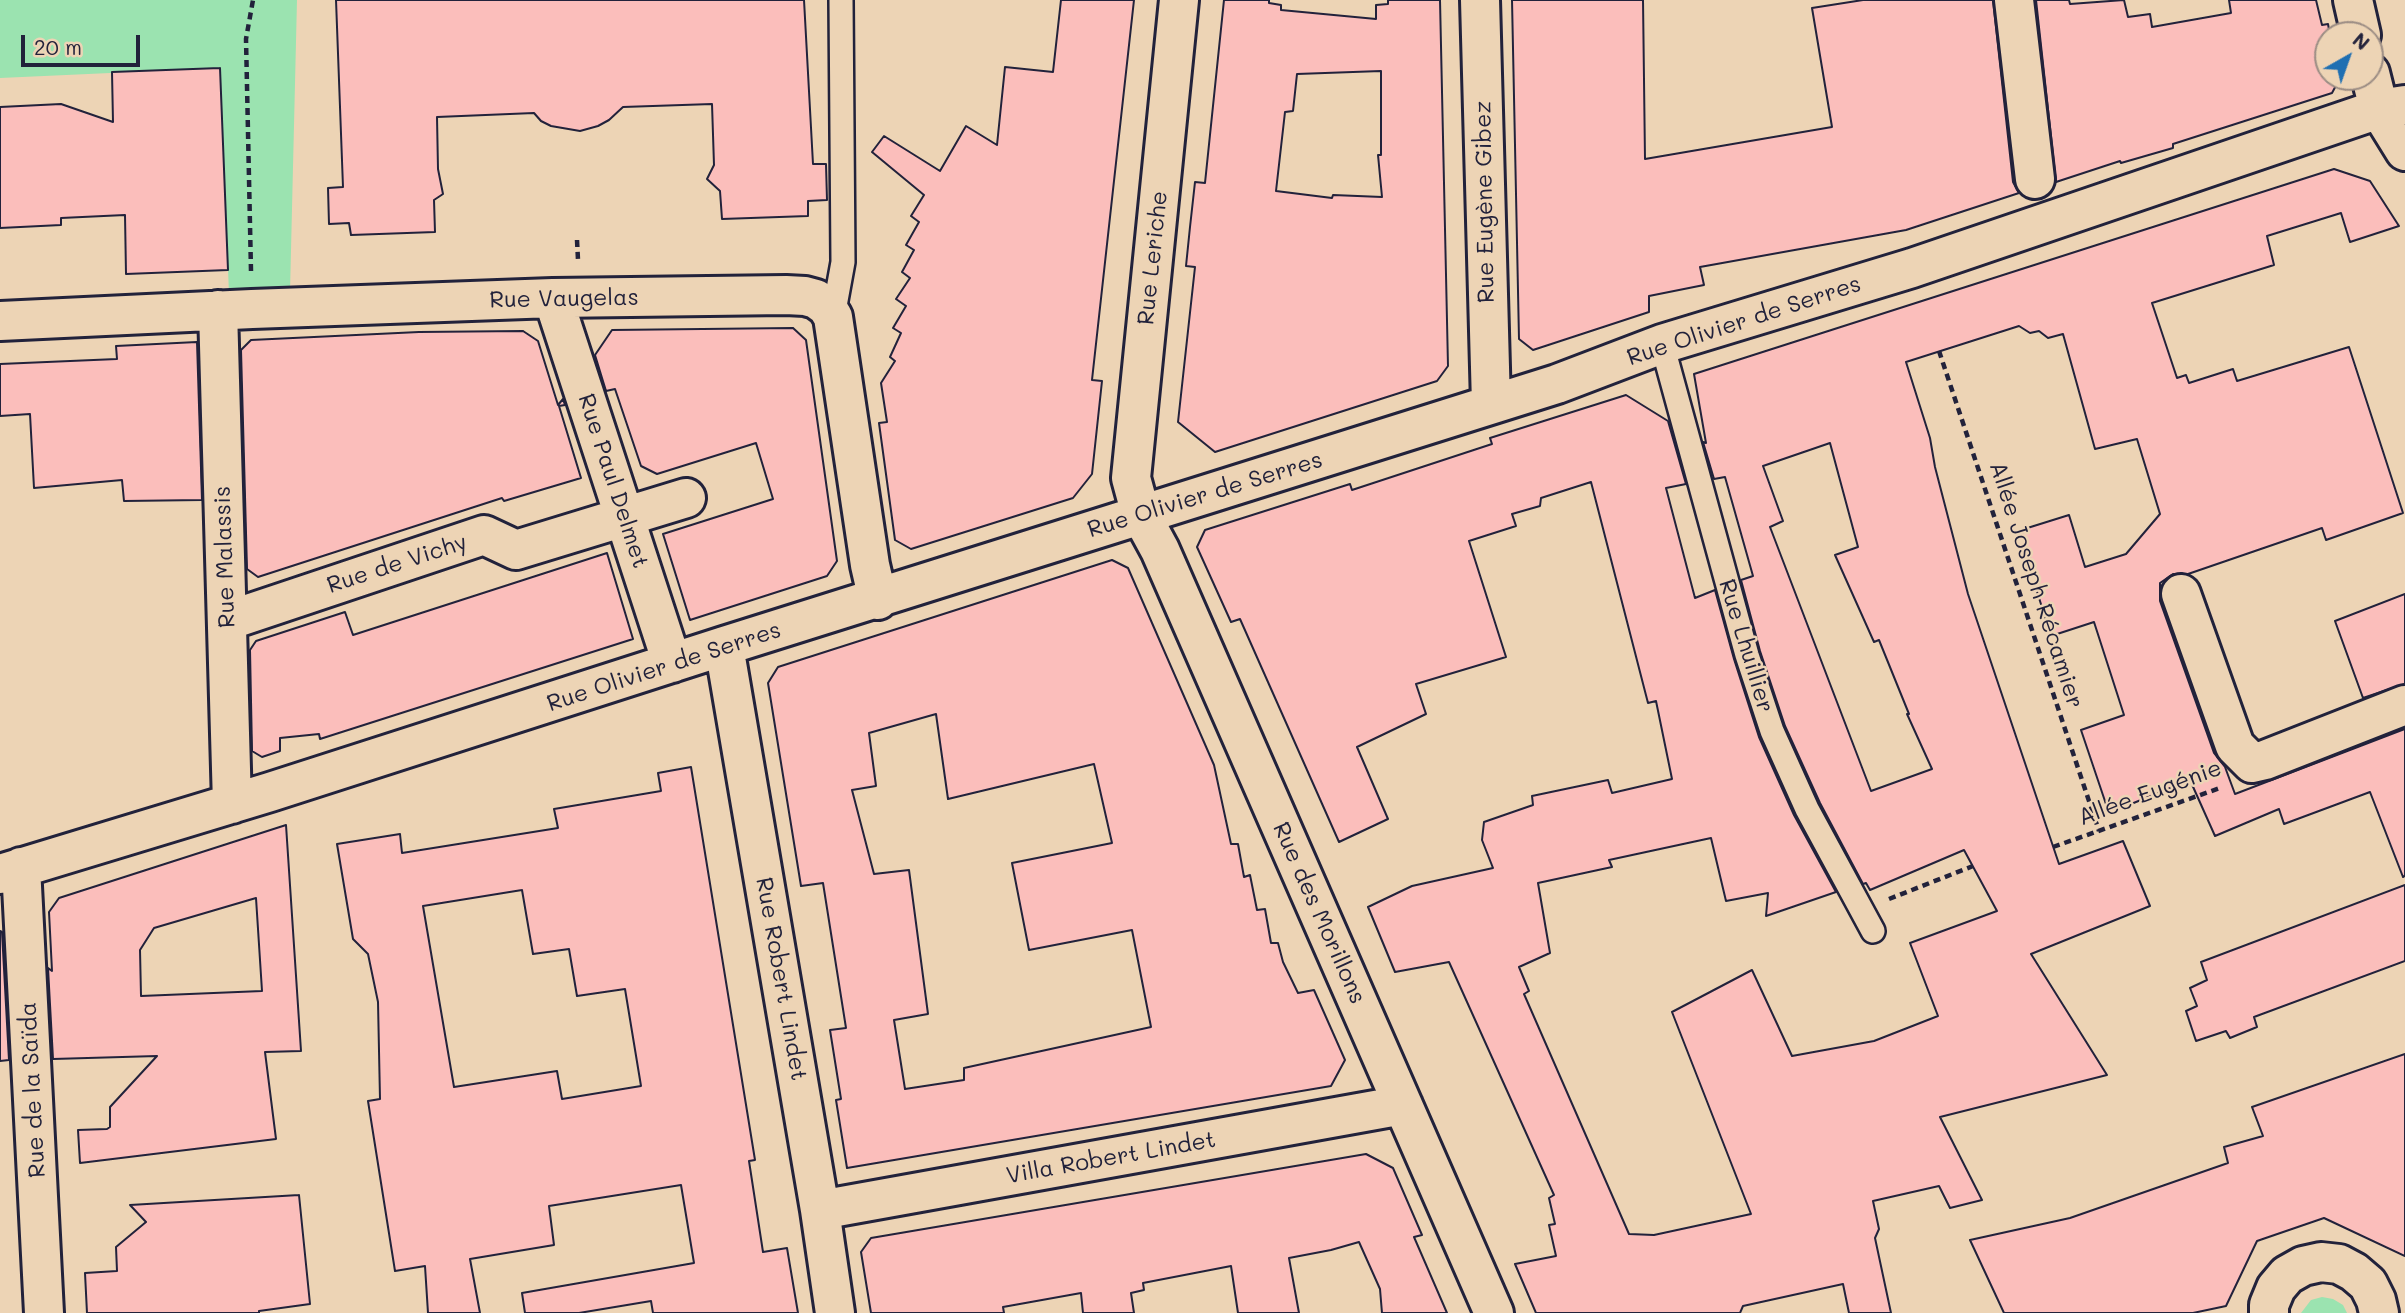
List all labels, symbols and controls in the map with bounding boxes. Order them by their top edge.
scale bar [24,21,144,65]
north arrow [2314,21,2384,91]
text: N [2348,27,2375,55]
text: 20 m [34,33,82,60]
street label: Rue Eugène Gibez [1469,101,1501,303]
street label: Rue Leriche [1132,190,1174,326]
street label: Rue Olivier de Serres [1624,270,1864,372]
street label: Rue Vaugelas [489,284,639,314]
street label: Rue Paul Delmet [572,390,654,572]
street label: Rue Olivier de Serres [1084,446,1326,544]
street label: Allée Joseph Récamier [1983,458,2089,712]
street label: Rue Malassis [209,485,241,629]
street label: Rue de Vichy [324,528,470,600]
street label: Rue Lhuillier [1713,576,1779,716]
street label: Rue Olivier de Serres [544,616,784,718]
street label: Allée Eugénie [2074,754,2226,832]
street label: Rue des Morillons [1267,818,1371,1008]
street label: Rue Robert Lindet [750,875,812,1083]
street label: Rue de la Saïda [15,1001,51,1179]
street label: Villa Robert Lindet [1004,1126,1218,1190]

